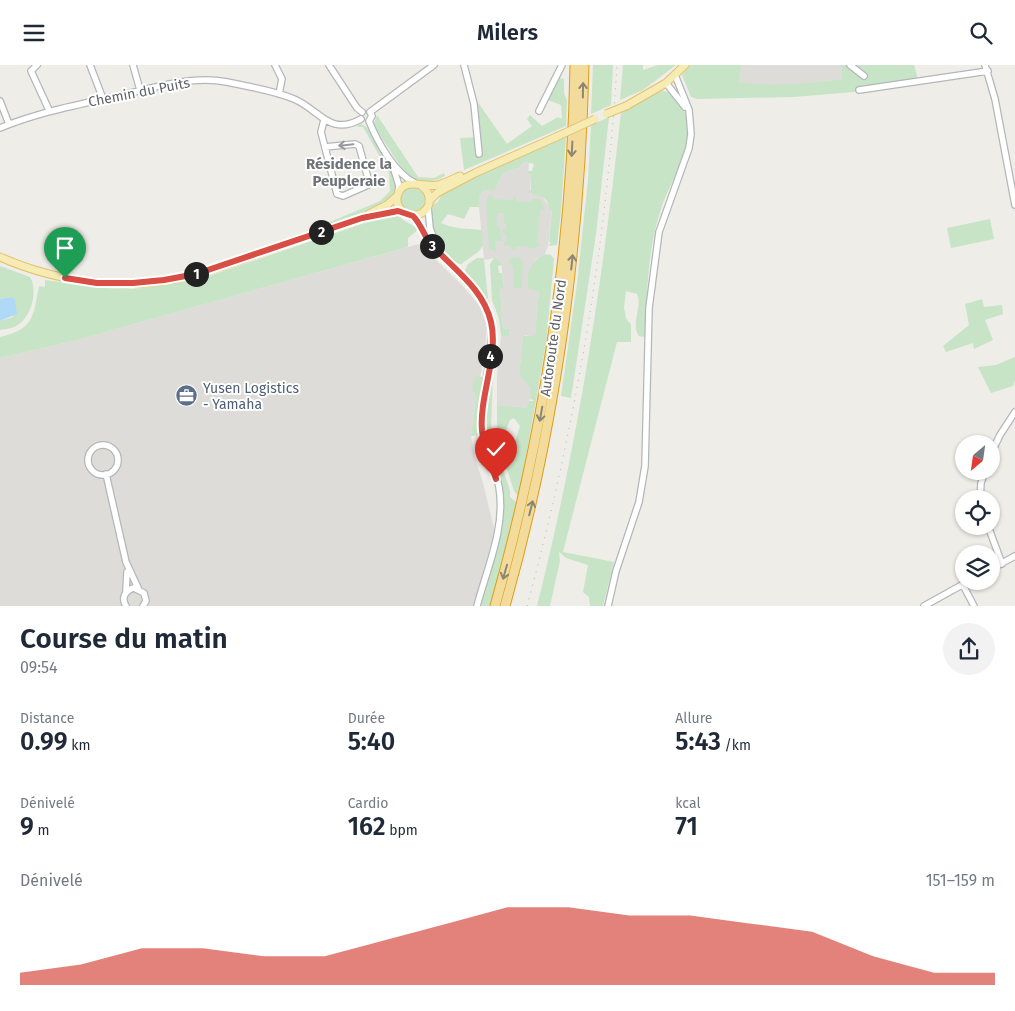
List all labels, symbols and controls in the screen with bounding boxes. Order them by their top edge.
icon: menu [20,19,48,47]
text: Milers [477,19,538,46]
icon: search [967,19,995,47]
street label: Chemin du Puits [87,74,192,111]
one-way arrow [578,82,588,98]
one-way arrow [339,140,355,150]
one-way arrow [568,140,577,156]
district label: Résidence la Peupleraie [306,155,392,190]
pin: 2 [308,219,334,245]
text: 2 [318,224,325,241]
pin [44,227,86,278]
pin: 3 [420,233,444,259]
icon: arrive [51,234,79,262]
text: 3 [429,238,436,255]
one-way arrow [567,254,577,270]
pin: 1 [184,261,208,287]
text: 1 [193,266,200,283]
street label: Autoroute du Nord [537,278,570,398]
pin: 4 [478,343,502,369]
text: 4 [487,348,494,365]
place label: Yusen Logistics - Yamaha [203,380,300,413]
office icon: Yusen Logistics - Yamaha [175,384,199,408]
one-way arrow [536,406,545,422]
pin [475,428,517,479]
icon: check [482,435,510,463]
north arrow [955,435,1000,480]
map controls [955,435,1000,590]
button: locate [955,490,1000,535]
one-way arrow [527,501,536,517]
button: layers [955,545,1000,590]
one-way arrow [499,564,509,580]
text: Course du matin [20,622,228,655]
button: share [943,623,995,675]
text: 09:54 [20,658,58,677]
text: Distance [20,710,74,727]
text: Durée [348,710,385,727]
text: Allure [675,710,712,727]
text: 0.99 [20,727,68,757]
text: 5:40 [348,727,395,757]
text: 5:43 [675,727,721,757]
text: km [68,737,90,754]
text: /km [721,737,751,754]
text: Dénivelé [20,795,75,812]
text: Cardio [348,795,388,812]
text: kcal [675,795,701,812]
text: 9 [20,812,34,842]
text: 162 [348,812,385,842]
text: 71 [675,812,698,842]
text: m [34,822,50,839]
text: bpm [385,822,418,839]
text: Dénivelé [20,871,83,890]
text: 151–159 m [926,871,995,890]

